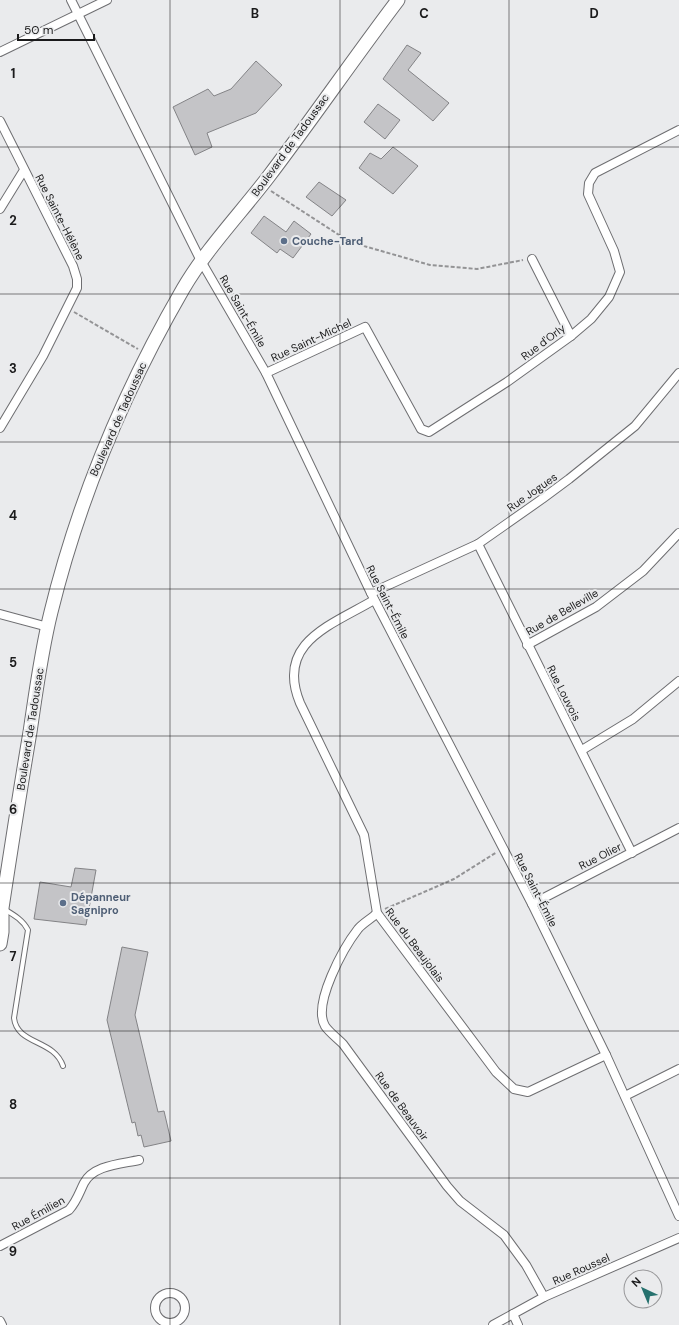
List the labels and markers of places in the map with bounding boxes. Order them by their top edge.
place label: Couche-Tard [292,234,363,248]
marker: Couche-Tard [279,236,289,246]
place label: Dépanneur Sagnipro [71,890,131,917]
marker: Dépanneur Sagnipro [58,898,68,908]

